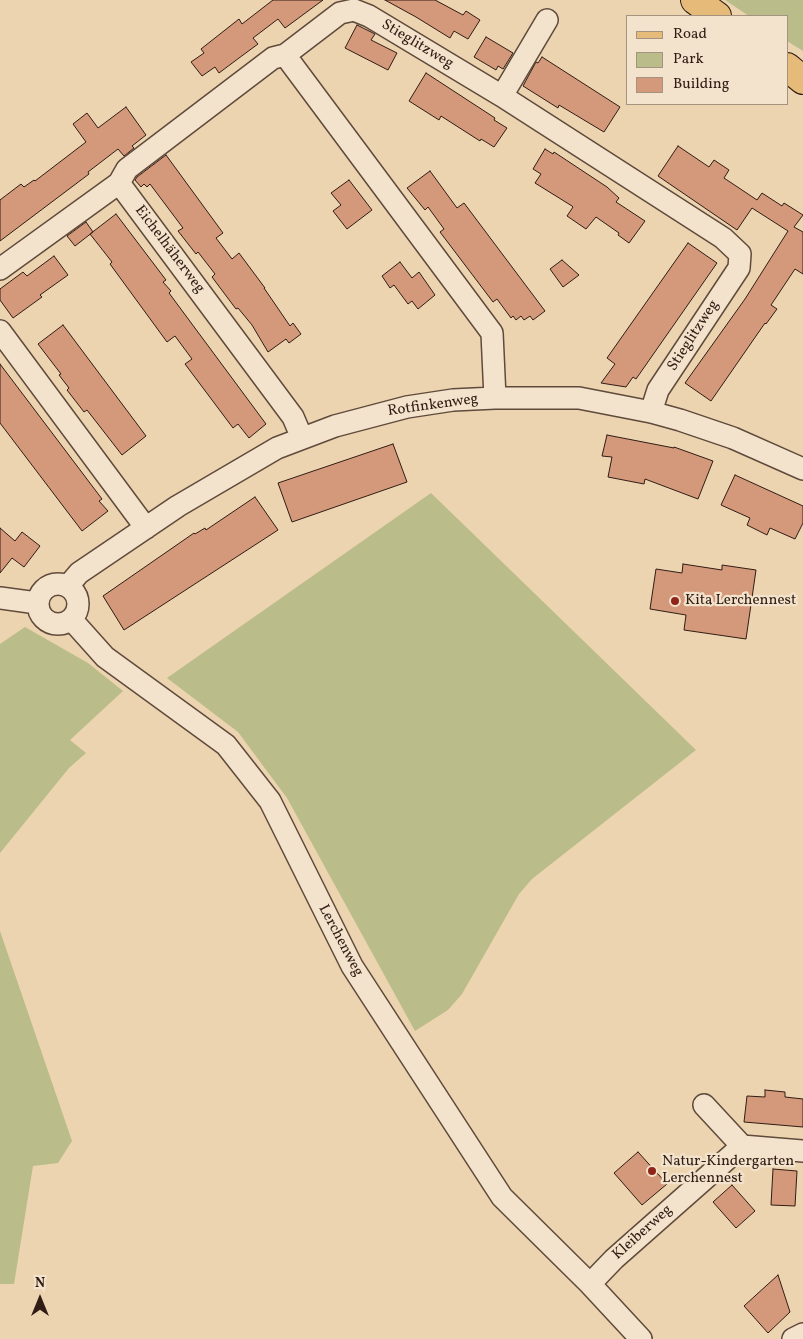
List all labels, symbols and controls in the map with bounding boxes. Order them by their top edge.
legend [626,15,788,105]
street label: Stieglitzweg [378,16,456,74]
text: Road [673,24,707,45]
text: Park [673,49,704,70]
text: Building [673,74,729,95]
street label: Eichelhäherweg [130,203,208,297]
street label: Stieglitzweg [664,297,724,375]
street label: Rotfinkenweg [387,391,479,421]
place label: Kita Lerchennest [685,592,796,610]
marker: Kita Lerchennest [669,595,681,607]
street label: Lerchenweg [314,902,366,980]
place label: Natur-Kindergarten Lerchennest [662,1153,794,1188]
marker: Natur-Kindergarten Lerchennest [646,1165,658,1177]
street label: Kleiberweg [609,1202,677,1264]
north arrow [15,1274,65,1324]
text: N [35,1274,45,1293]

